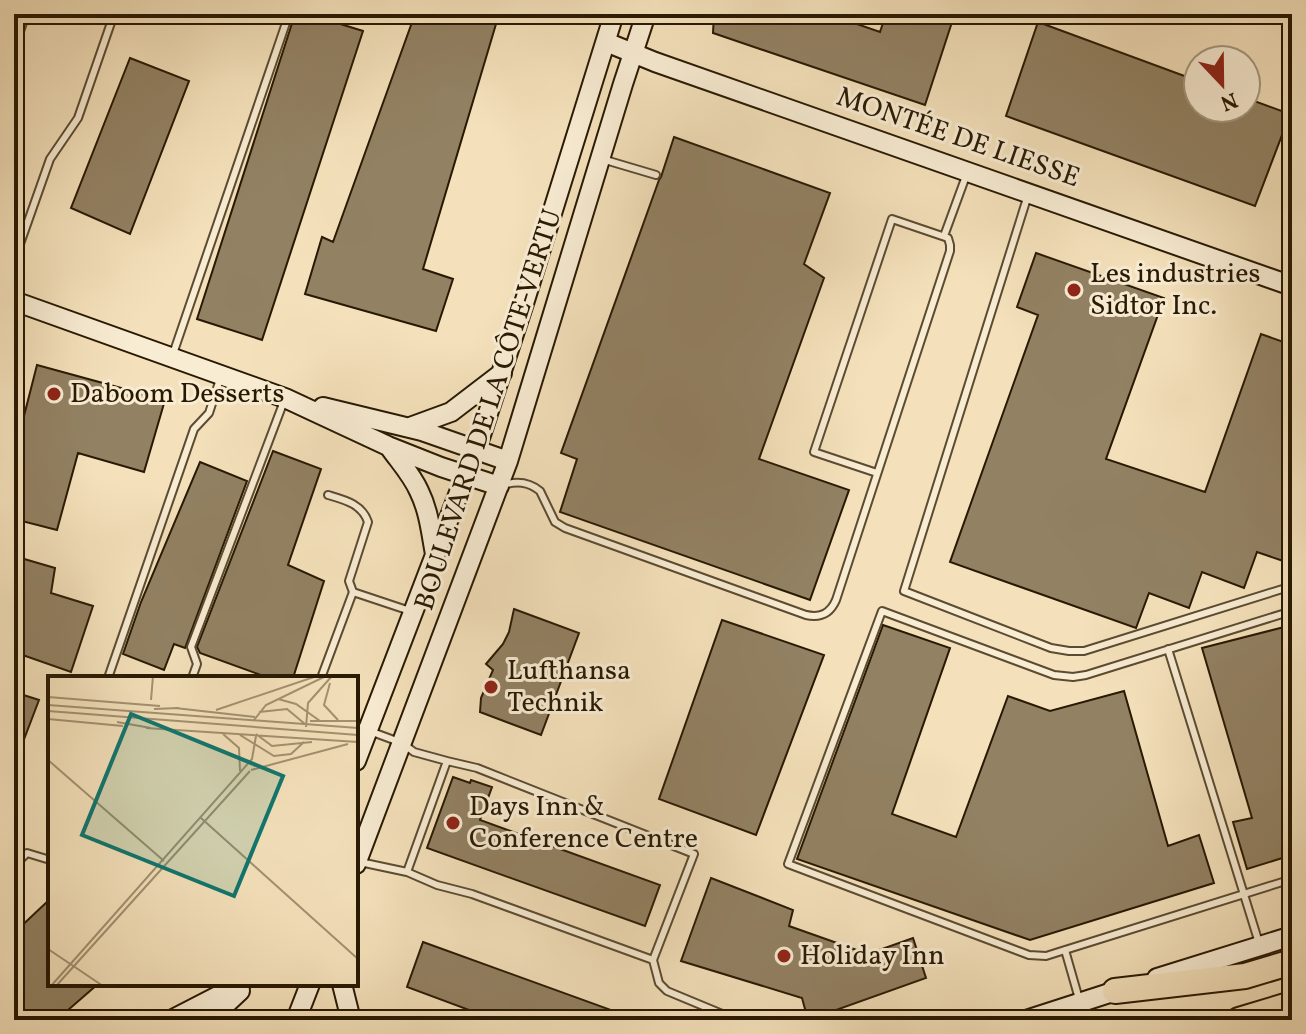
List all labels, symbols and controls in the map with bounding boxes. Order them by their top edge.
north arrow [1182,44,1262,124]
street label: MONTÉE DE LIESSE [831,78,1085,198]
text: N [1215,83,1242,118]
street label: BOULEVARD DE LA CÔTE-VERTU [406,204,572,616]
place label: Les industries Sidtor Inc. [1090,255,1261,326]
marker: Les industries Sidtor Inc. [1065,281,1083,299]
place label: Daboom Desserts [70,375,284,414]
marker: Daboom Desserts [45,385,63,403]
place label: Lufthansa Technik [507,652,631,723]
inset map [48,676,358,986]
marker: Lufthansa Technik [482,678,500,696]
place label: Days Inn & Conference Centre [469,788,698,859]
marker: Days Inn & Conference Centre [444,814,462,832]
place label: Holiday Inn [800,937,945,976]
marker: Holiday Inn [775,947,793,965]

